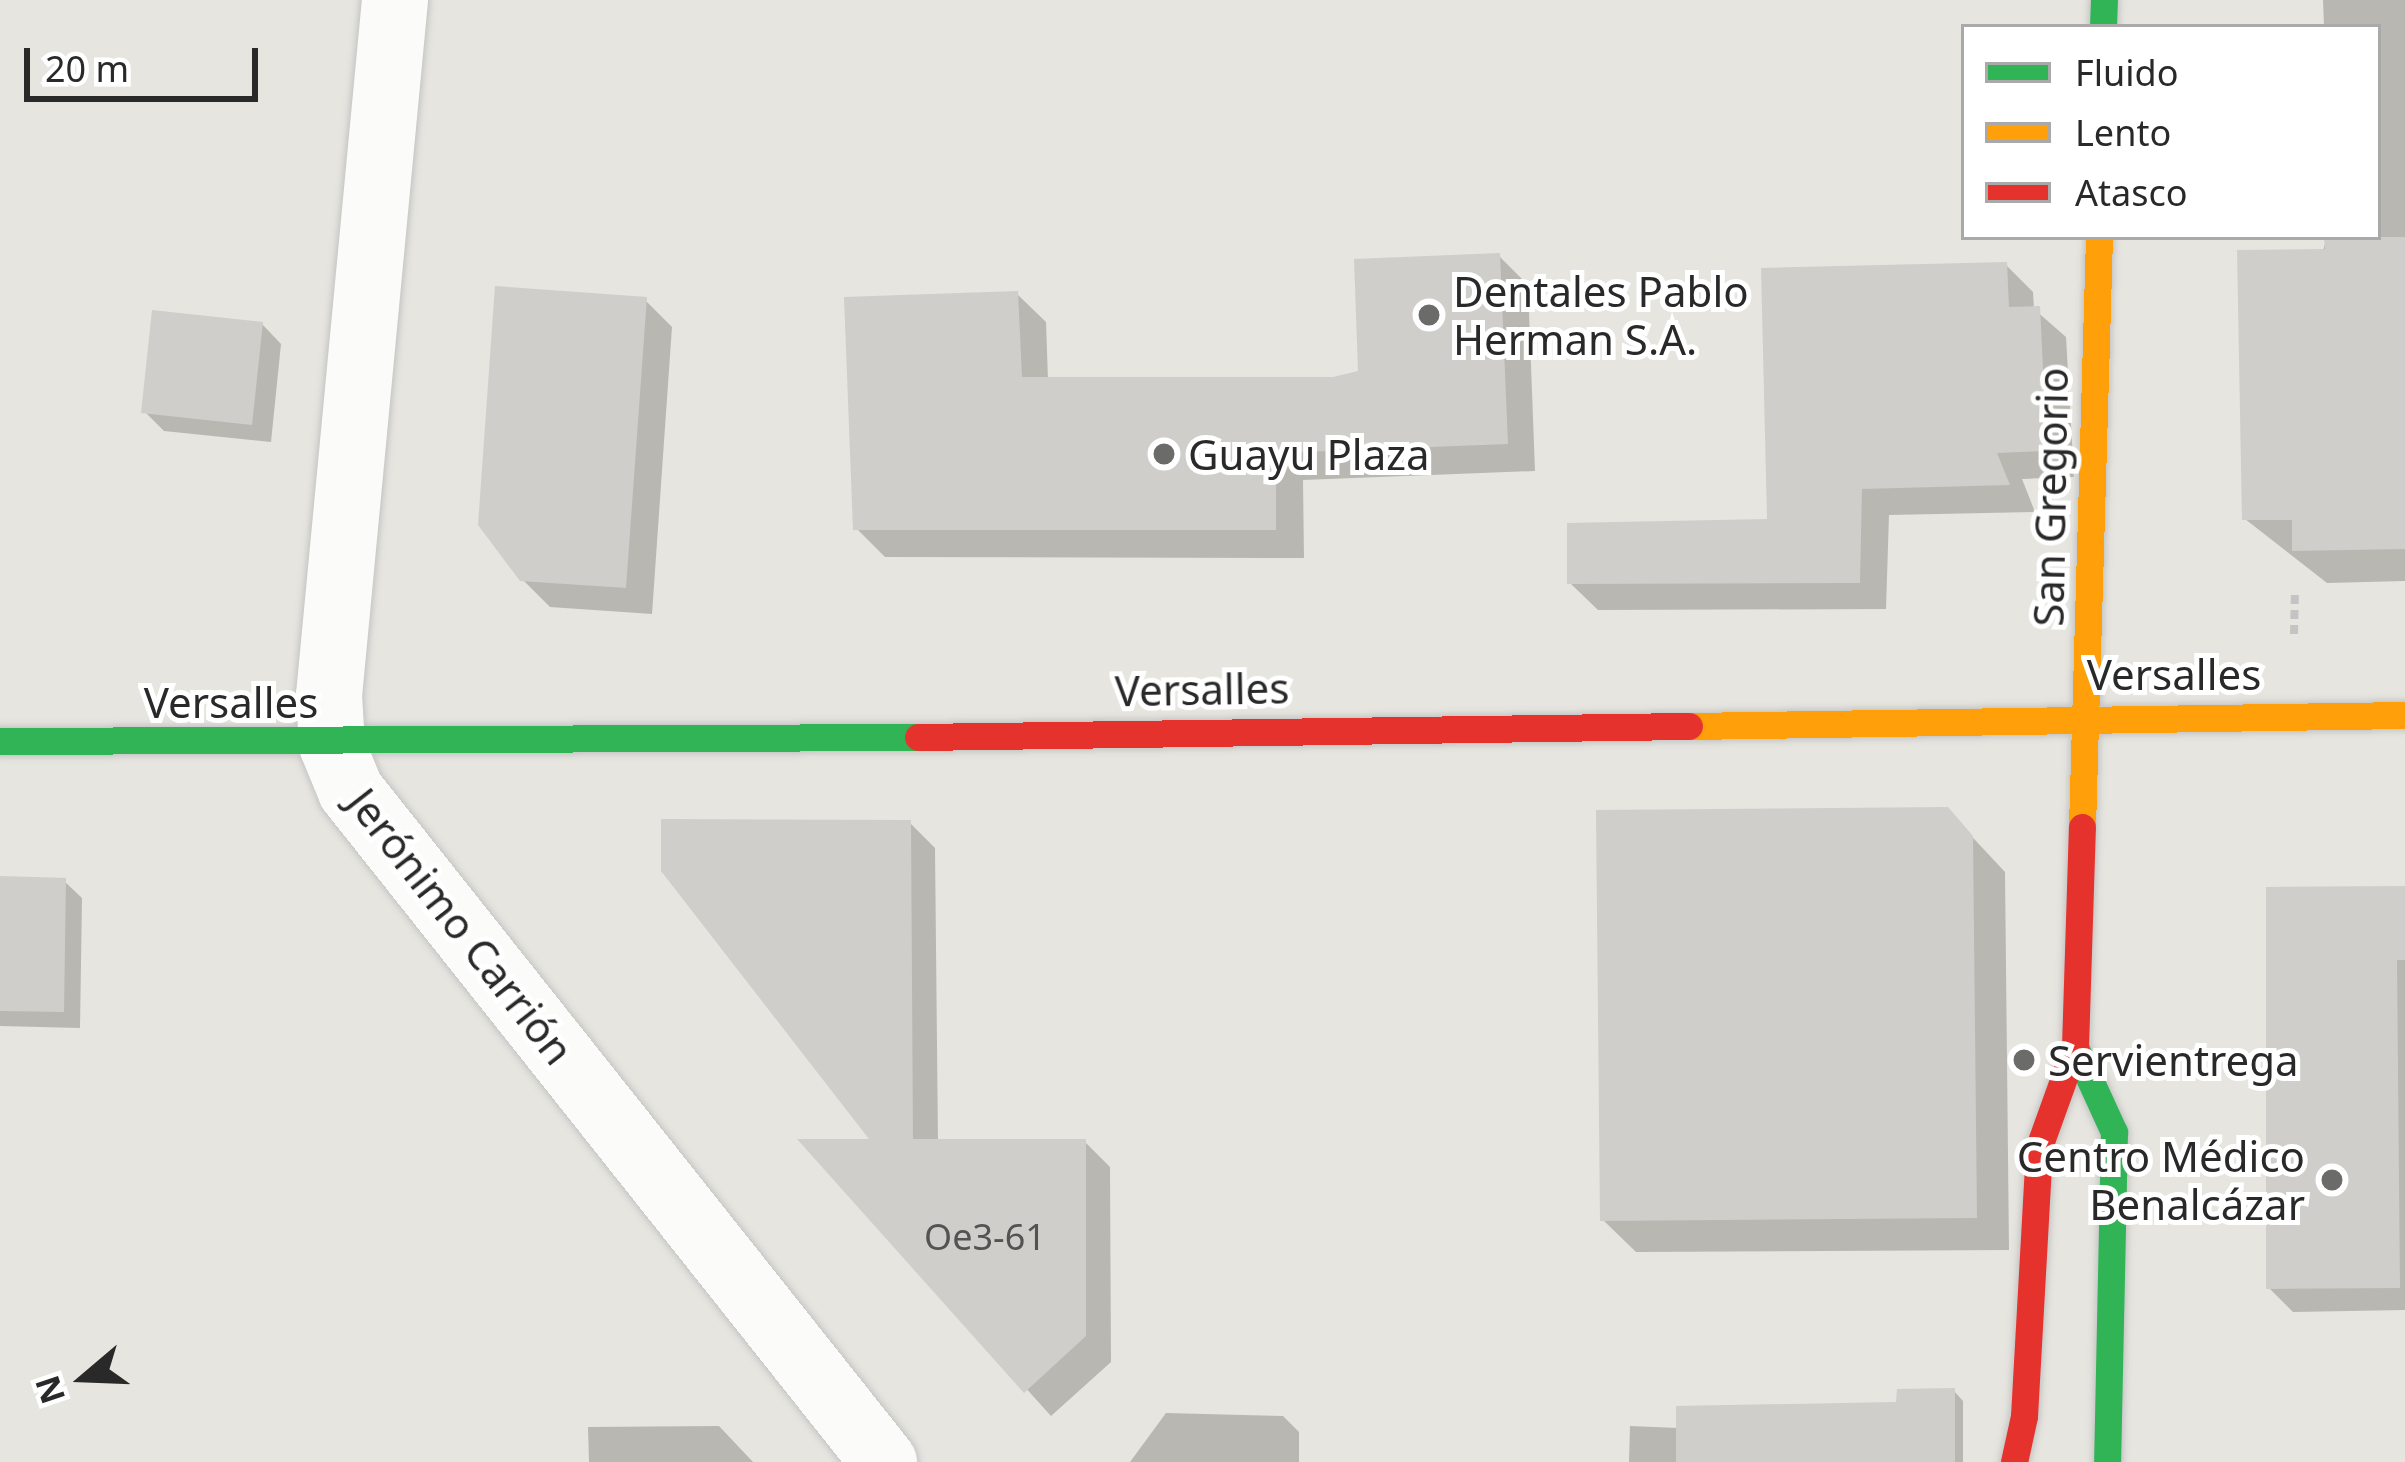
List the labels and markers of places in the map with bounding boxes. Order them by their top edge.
place label: Dentales Pablo Herman S.A. [1453,266,1749,364]
marker: Dentales Pablo Herman S.A. [1416,302,1442,328]
place label: Guayu Plaza [1188,429,1429,479]
marker: Guayu Plaza [1151,441,1177,467]
place label: Servientrega [2048,1035,2299,1085]
marker: Servientrega [2011,1047,2037,1073]
place label: Centro Médico Benalcázar [2017,1131,2305,1230]
marker: Centro Médico Benalcázar [2316,1164,2348,1196]

